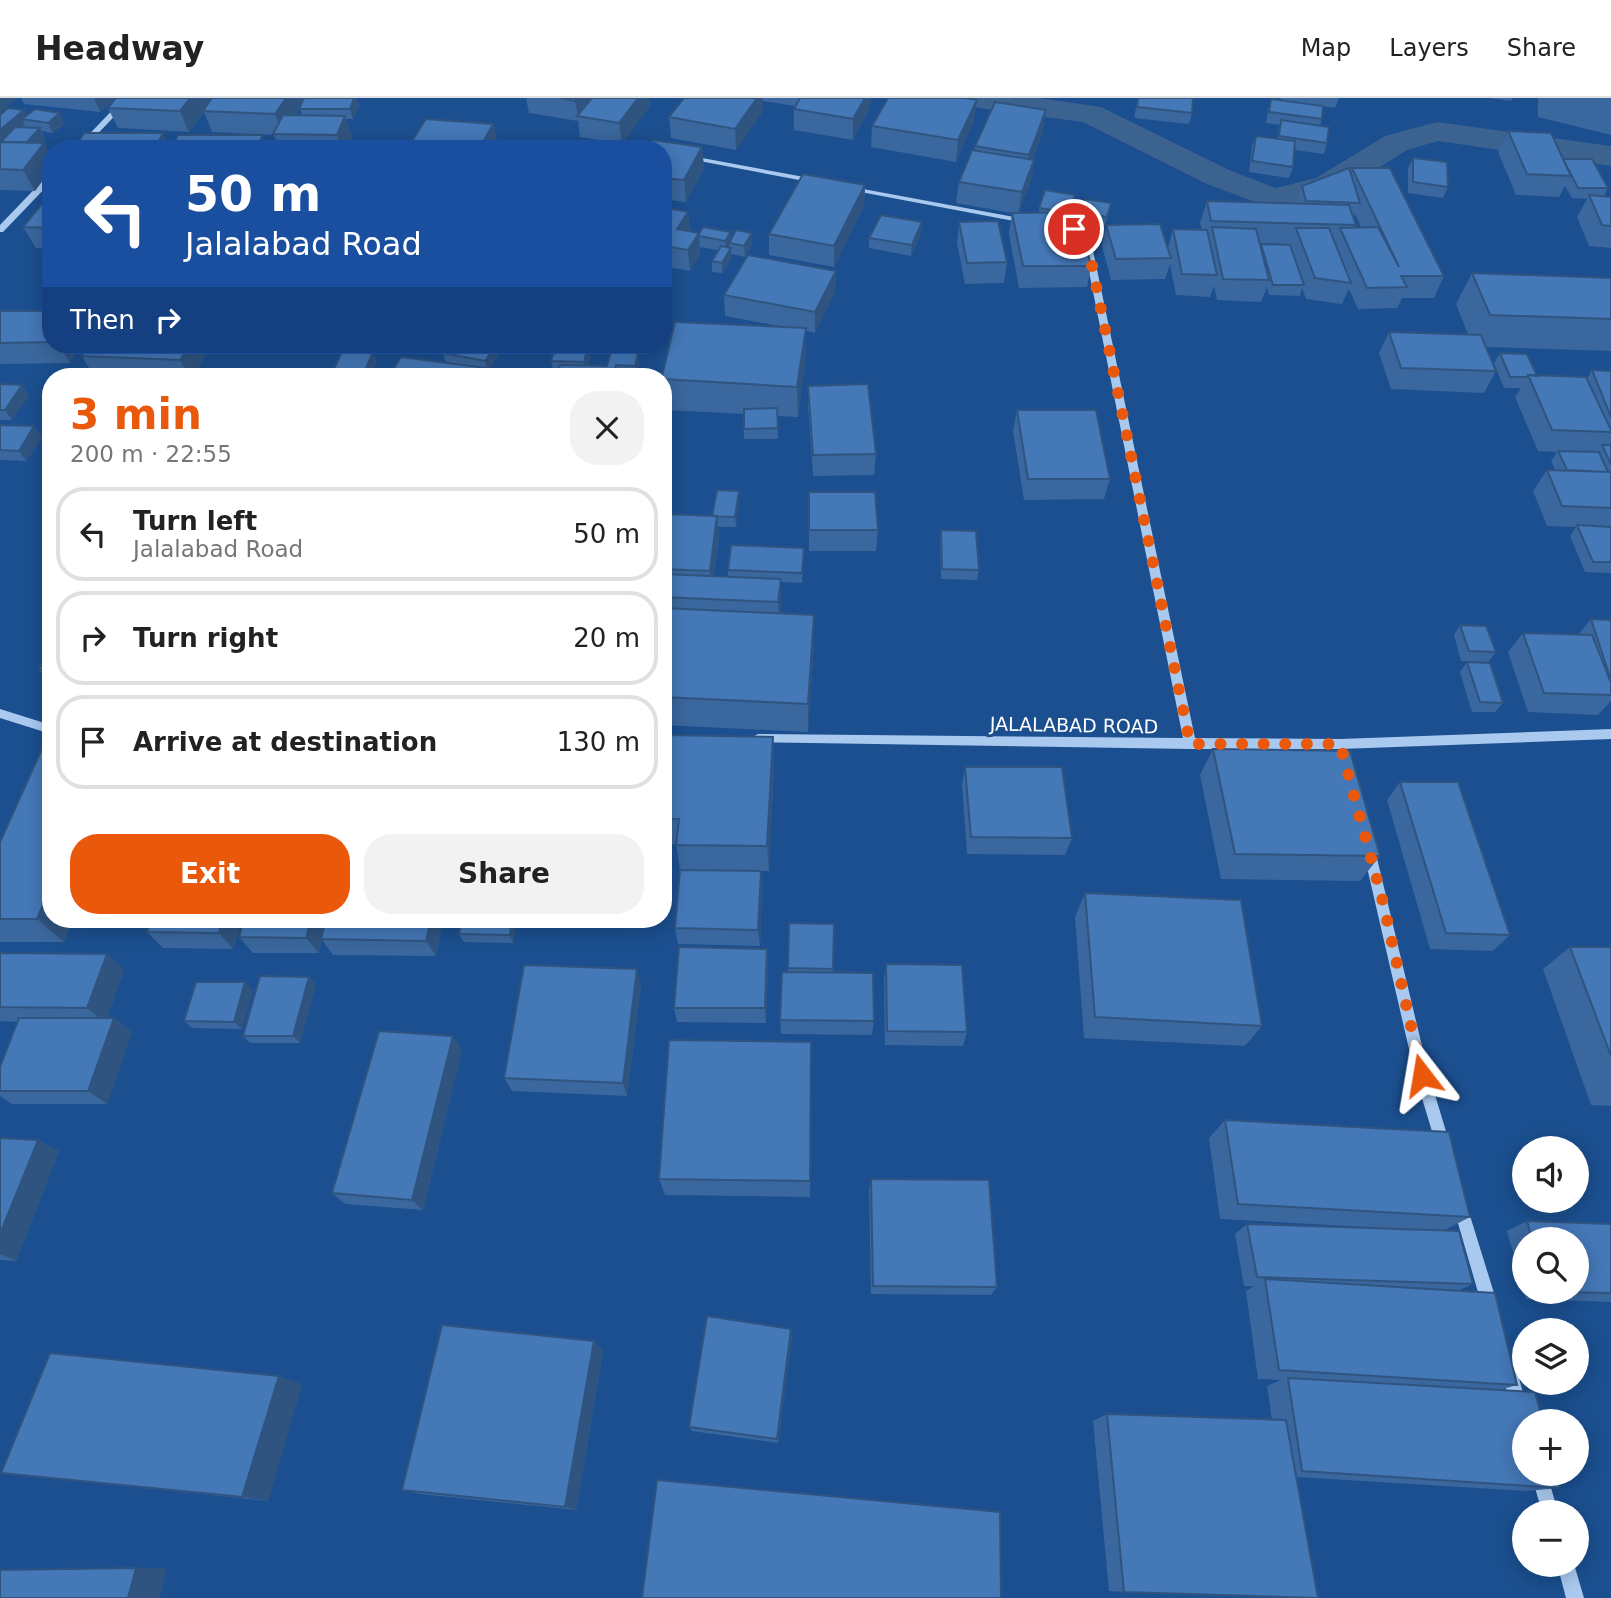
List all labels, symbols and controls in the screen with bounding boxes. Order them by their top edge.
text: Headway [35,29,204,68]
text: Map [1301,34,1351,62]
text: Layers [1389,34,1469,62]
text: Share [1507,34,1576,62]
text: 50 m [185,166,321,223]
icon: left [70,168,161,259]
pin [1044,199,1104,259]
icon: arrive [1055,210,1093,248]
text: Jalalabad Road [185,225,422,263]
icon: right [149,301,187,339]
text: Then [70,305,135,335]
text: 3 min [70,390,202,439]
button: close [570,391,644,465]
text: 200 m · 22:55 [70,441,232,467]
text: Turn left [133,506,257,536]
icon: left [74,515,112,553]
text: 50 m [573,519,640,549]
text: Jalalabad Road [133,536,303,562]
icon: right [74,619,112,657]
text: Turn right [133,623,278,653]
text: 20 m [573,623,640,653]
street label: JALALABAD ROAD [989,713,1158,737]
icon: arrive [74,723,112,761]
text: Arrive at destination [133,727,437,757]
text: 130 m [557,727,640,757]
button: Exit [70,834,350,914]
button: Share [364,834,644,914]
position arrow [1385,1038,1459,1112]
map controls [1512,1136,1589,1577]
button: sound [1512,1136,1589,1213]
button: search [1512,1227,1589,1304]
button: layers [1512,1318,1589,1395]
button: + [1512,1409,1589,1486]
button: − [1512,1500,1589,1577]

